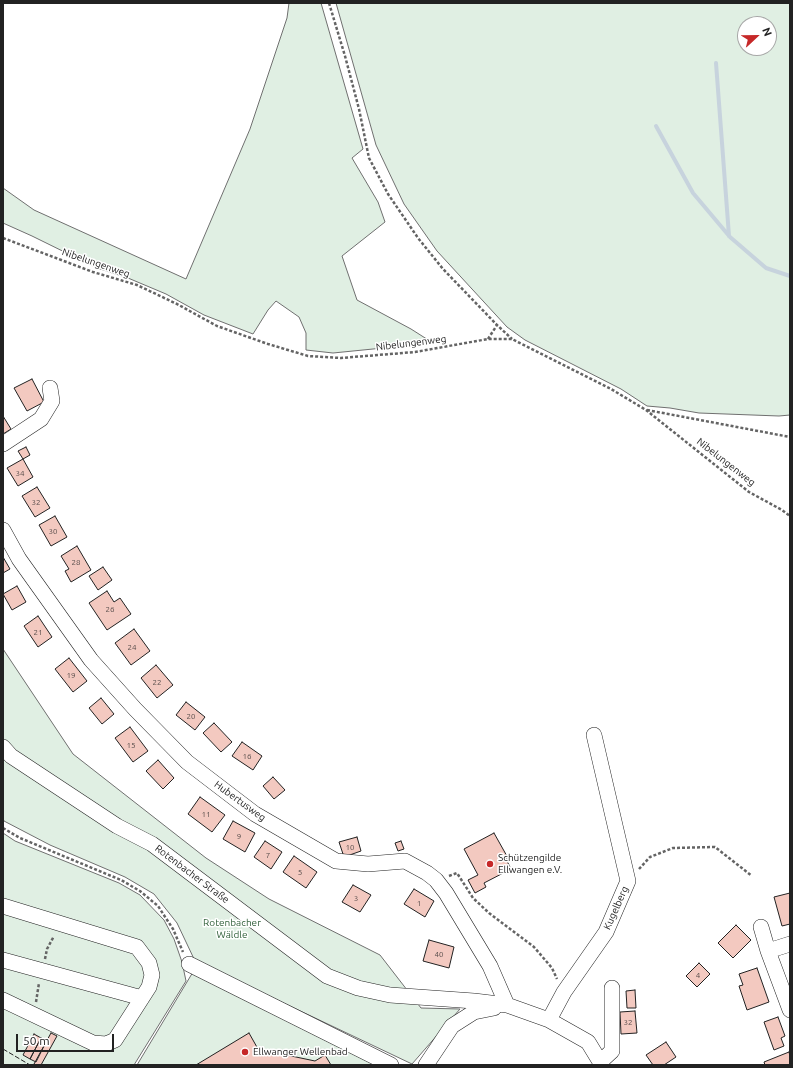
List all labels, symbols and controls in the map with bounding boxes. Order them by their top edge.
north arrow [737,16,777,56]
text: N [760,26,774,38]
street label: Nibelungenweg [60,246,132,280]
street label: Nibelungenweg [375,333,447,353]
street label: Nibelungenweg [694,435,758,489]
house number: 34 [15,468,25,478]
house number: 32 [31,497,41,507]
house number: 30 [48,526,58,536]
house number: 28 [71,557,81,567]
house number: 26 [105,604,115,614]
house number: 21 [33,627,43,637]
house number: 24 [127,642,137,652]
house number: 19 [66,670,76,680]
house number: 22 [152,677,162,687]
house number: 20 [186,711,196,721]
house number: 15 [126,740,136,750]
house number: 16 [242,751,252,761]
street label: Hubertusweg [212,778,268,824]
house number: 11 [201,809,211,819]
house number: 9 [237,831,241,841]
street label: Rotenbacher Straße [153,842,231,906]
house number: 10 [345,842,355,852]
house number: 7 [266,850,270,860]
place label: Schützengilde Ellwangen e.V. [498,852,562,876]
marker: Schützengilde Ellwangen e.V. [485,859,495,869]
house number: 5 [298,867,302,877]
street label: Kugelberg [601,884,631,932]
house number: 3 [354,893,358,903]
house number: 1 [417,898,421,908]
park label: Rotenbacher Wäldle [203,917,261,940]
house number: 40 [434,949,444,959]
house number: 4 [696,970,700,980]
house number: 32 [623,1017,633,1027]
scale bar [18,1026,116,1052]
text: 50 m [23,1034,50,1047]
place label: Ellwanger Wellenbad [253,1046,348,1058]
marker: Ellwanger Wellenbad [240,1047,250,1057]

